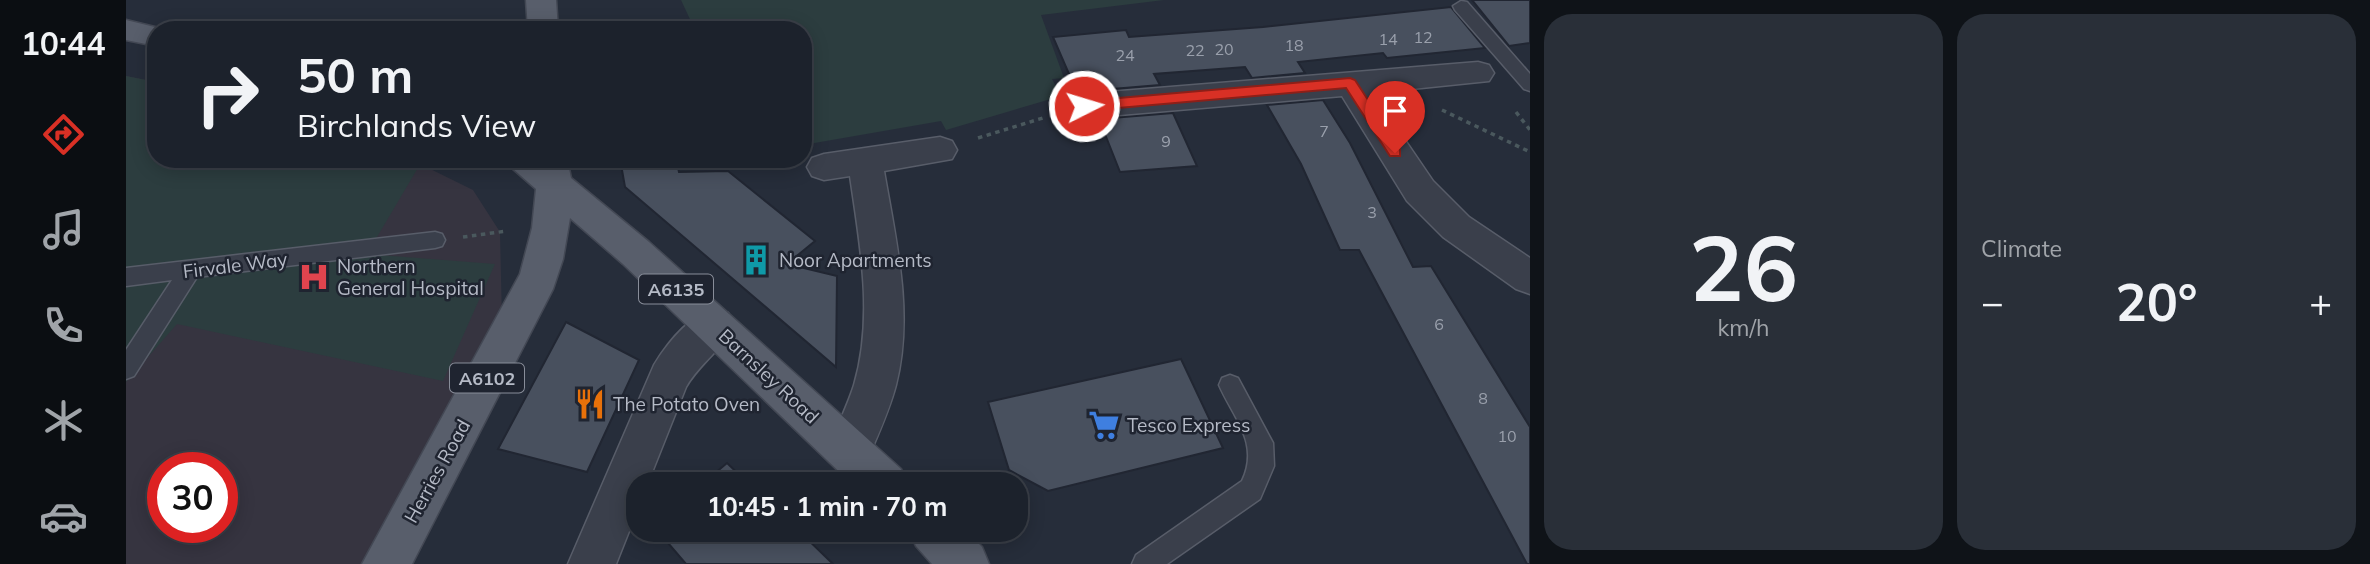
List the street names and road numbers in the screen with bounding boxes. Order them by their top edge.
street label: Firvale Way [181,247,289,283]
road number: A6135 [639,274,713,304]
street label: Barnsley Road [714,324,824,428]
road number: A6102 [450,364,524,392]
street label: Herries Road [399,415,475,527]

